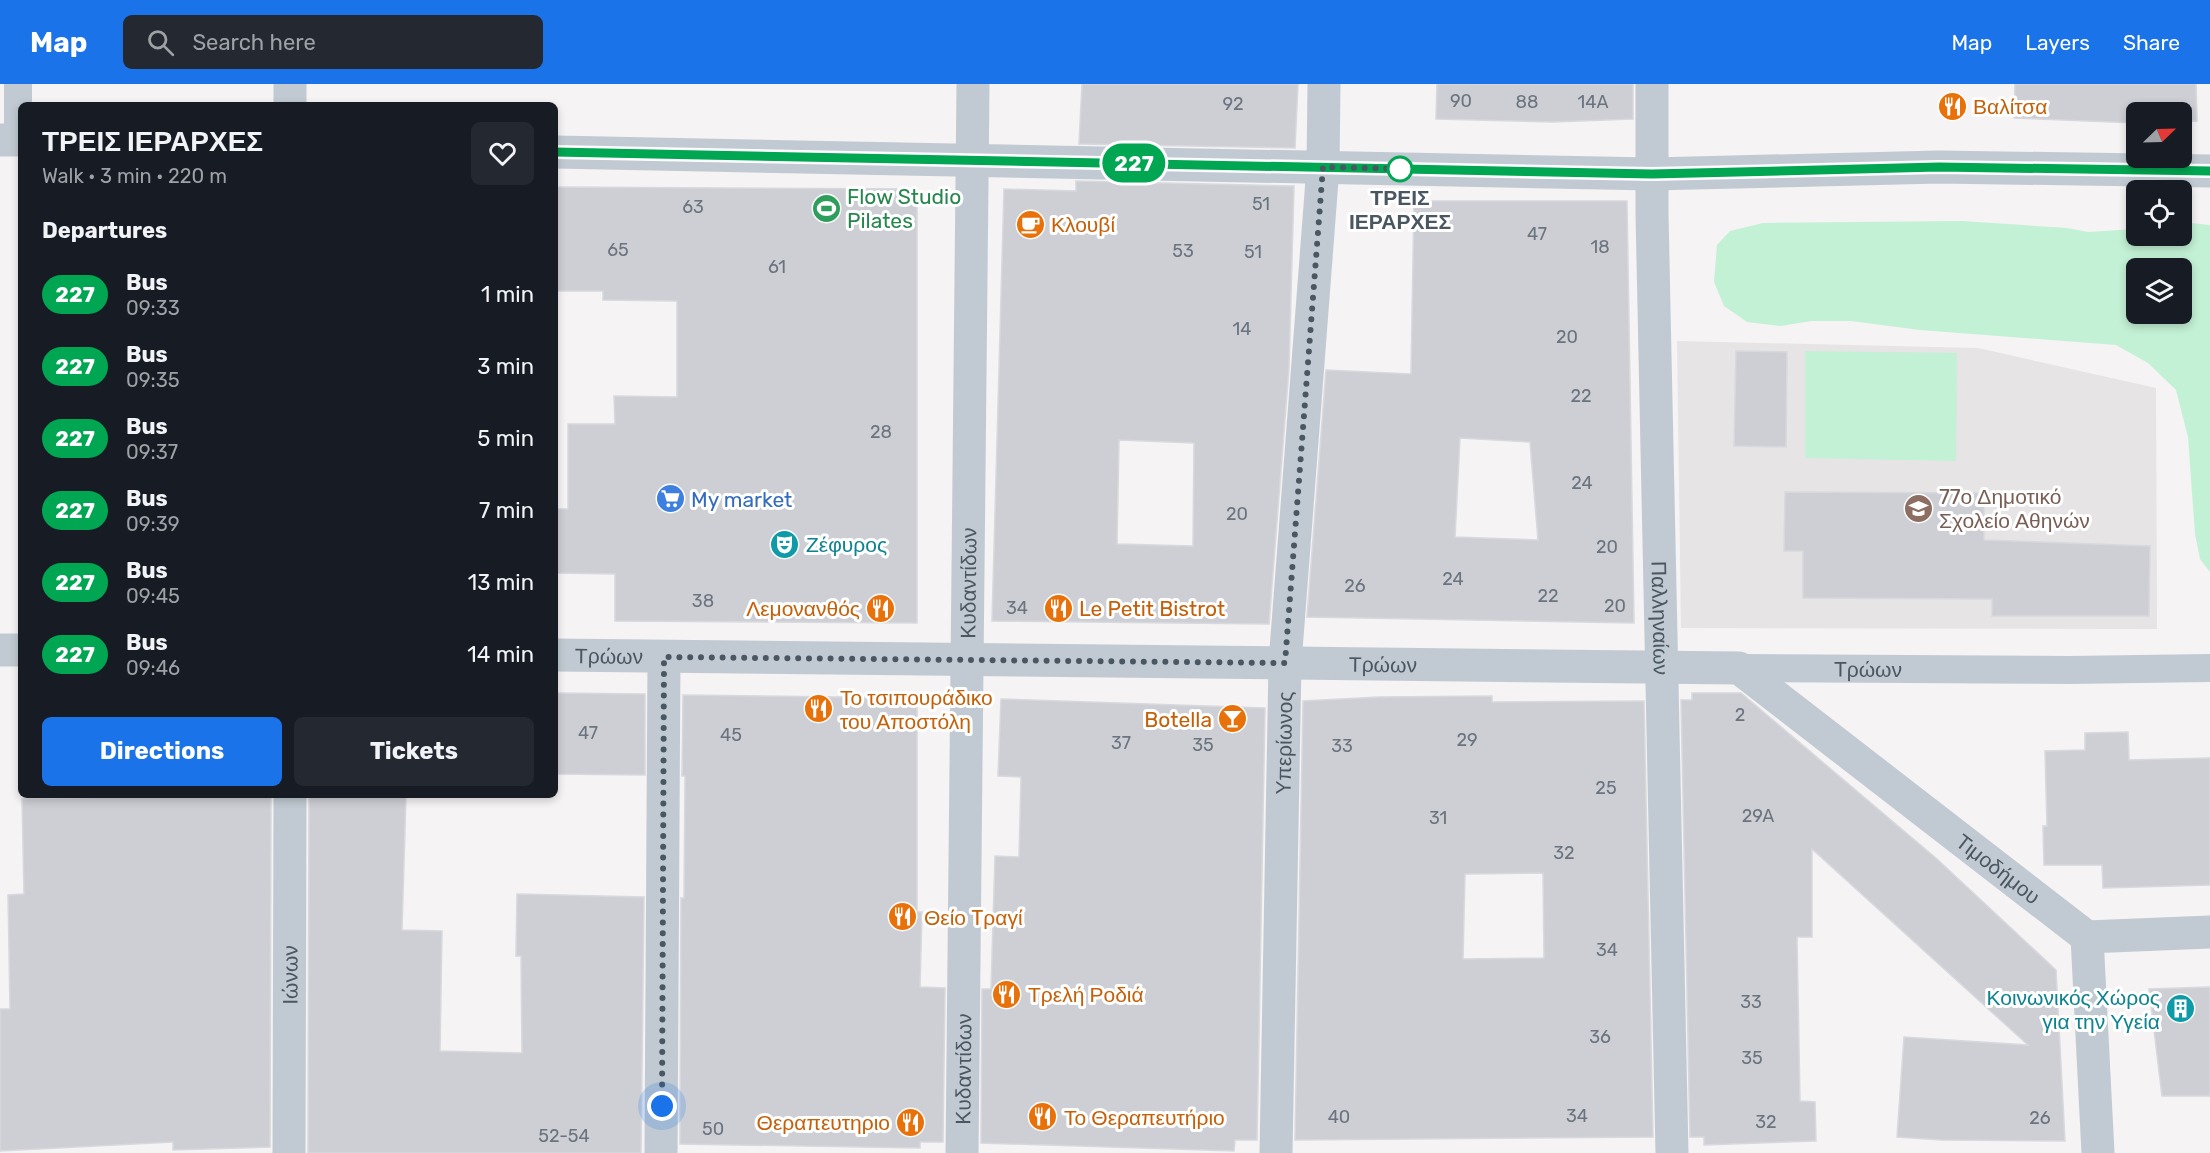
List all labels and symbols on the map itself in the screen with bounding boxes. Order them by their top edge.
house number: 90 [1450,90,1472,112]
restaurant icon: Βαλίτσα [1936,90,1968,122]
house number: 88 [1516,91,1538,113]
house number: 14A [1578,91,1608,113]
house number: 92 [1222,93,1244,115]
place label: Βαλίτσα [1973,94,2047,119]
north arrow [2126,102,2192,168]
line badge: 227 [1100,144,1168,182]
marker: ΤΡΕΙΣ ΙΕΡΑΡΧΕΣ [1387,156,1413,182]
place label: Flow Studio Pilates [847,184,961,233]
place label: ΤΡΕΙΣ ΙΕΡΑΡΧΕΣ [1349,185,1451,234]
sports icon: Flow Studio Pilates [810,192,842,224]
house number: 51 [1252,193,1270,215]
house number: 63 [682,196,704,218]
cafe icon: Κλουβί [1014,208,1046,240]
place label: Κλουβί [1051,212,1115,237]
house number: 47 [1527,223,1547,245]
house number: 18 [1590,236,1610,258]
house number: 65 [607,239,629,261]
house number: 53 [1172,240,1194,262]
house number: 51 [1244,241,1262,263]
house number: 61 [768,256,786,278]
house number: 14 [1233,318,1251,340]
house number: 20 [1556,326,1578,348]
house number: 22 [1570,385,1592,407]
house number: 28 [870,421,892,443]
house number: 24 [1571,472,1593,494]
supermarket icon: My market [654,483,686,515]
place label: 77ο Δημοτικό Σχολείο Αθηνών [1939,484,2090,533]
place label: My market [691,487,792,512]
school or university icon: 77ο Δημοτικό Σχολείο Αθηνών [1902,492,1934,524]
house number: 20 [1226,503,1248,525]
street label: Κυδαντίδων [955,527,981,639]
theatre icon: Ζέφυρος [769,528,801,560]
place label: Ζέφυρος [806,532,887,557]
house number: 20 [1596,536,1618,558]
street label: Παλληναίων [1647,561,1674,675]
house number: 24 [1442,568,1464,590]
house number: 26 [1344,575,1366,597]
house number: 22 [1537,585,1559,607]
house number: 38 [692,590,714,612]
restaurant icon: Λεμονανθός [865,592,897,624]
restaurant icon: Le Petit Bistrot [1042,592,1074,624]
house number: 20 [1604,595,1626,617]
place label: Λεμονανθός [746,596,860,621]
place label: Le Petit Bistrot [1079,596,1225,621]
house number: 34 [1006,597,1028,619]
street label: Τρώων [575,643,643,668]
street label: Τρώων [1349,651,1417,677]
street label: Τρώων [1834,656,1902,681]
place label: Το τσιπουράδικο του Αποστόλη [840,685,993,734]
street label: Υπερίωνος [1270,691,1297,795]
restaurant icon: Το τσιπουράδικο του Αποστόλη [803,693,835,725]
bar icon: Botella [1217,703,1249,735]
house number: 2 [1735,704,1745,726]
place label: Botella [1144,707,1212,732]
house number: 47 [578,722,598,744]
house number: 45 [720,724,742,746]
house number: 29 [1456,729,1478,751]
house number: 37 [1111,732,1131,754]
house number: 35 [1192,734,1214,756]
house number: 33 [1331,735,1353,757]
house number: 25 [1595,777,1617,799]
house number: 29A [1742,805,1774,827]
house number: 31 [1429,807,1447,829]
street label: Τιμοδήμου [1952,828,2045,909]
house number: 32 [1553,842,1575,864]
restaurant icon: Θείο Tραγί [887,901,919,933]
place label: Θείο Tραγί [924,905,1023,930]
house number: 34 [1596,939,1618,961]
street label: Ιώνων [277,945,302,1005]
restaurant icon: Τρελή Ροδιά [991,978,1023,1010]
place label: Τρελή Ροδιά [1028,982,1144,1007]
place label: Κοινωνικός Χώρος για την Υγεία [1987,985,2160,1034]
house number: 33 [1740,991,1762,1013]
building icon: Κοινωνικός Χώρος για την Υγεία [2165,993,2197,1025]
street label: Κυδαντίδων [950,1013,976,1125]
house number: 36 [1589,1026,1611,1048]
house number: 35 [1741,1047,1763,1069]
your location [647,1091,677,1121]
restaurant icon: Το Θεραπευτήριο [1027,1101,1059,1133]
place label: Το Θεραπευτήριο [1064,1105,1225,1130]
house number: 34 [1566,1105,1588,1127]
restaurant icon: Θεραπευτηριο [895,1106,927,1138]
house number: 40 [1328,1106,1350,1128]
house number: 26 [2029,1107,2051,1129]
place label: Θεραπευτηριο [757,1110,890,1135]
house number: 32 [1755,1111,1777,1133]
house number: 50 [702,1118,724,1140]
house number: 52-54 [538,1125,590,1147]

